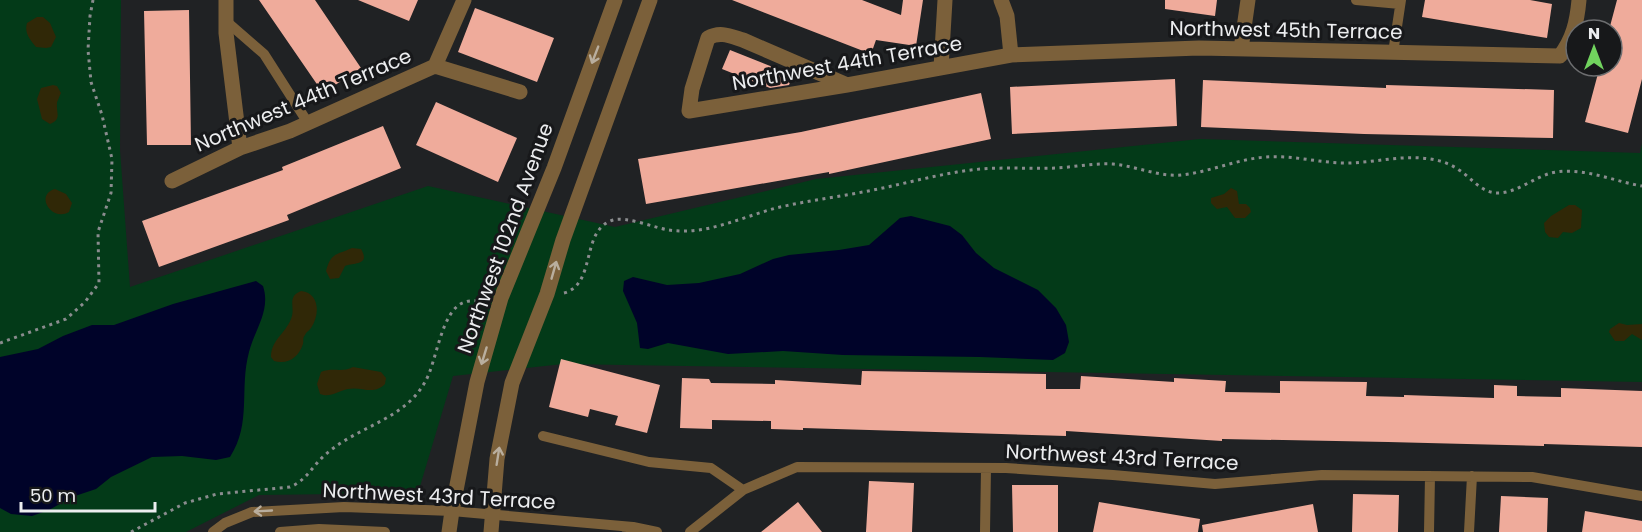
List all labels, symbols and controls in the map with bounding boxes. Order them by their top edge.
street label: Northwest 45th Terrace [1169,14,1403,46]
north arrow [1564,18,1624,78]
text: N [1588,22,1600,45]
street label: Northwest 44th Terrace [730,29,964,97]
street label: Northwest 44th Terrace [190,42,416,158]
one-way arrow [588,45,599,64]
street label: Northwest 102nd Avenue [450,119,560,357]
one-way arrow [549,261,560,280]
one-way arrow [478,346,489,365]
street label: Northwest 43rd Terrace [1005,437,1239,477]
one-way arrow [493,447,504,466]
scale bar [21,475,154,513]
street label: Northwest 43rd Terrace [322,476,556,516]
text: 50 m [30,483,76,508]
one-way arrow [254,506,274,517]

